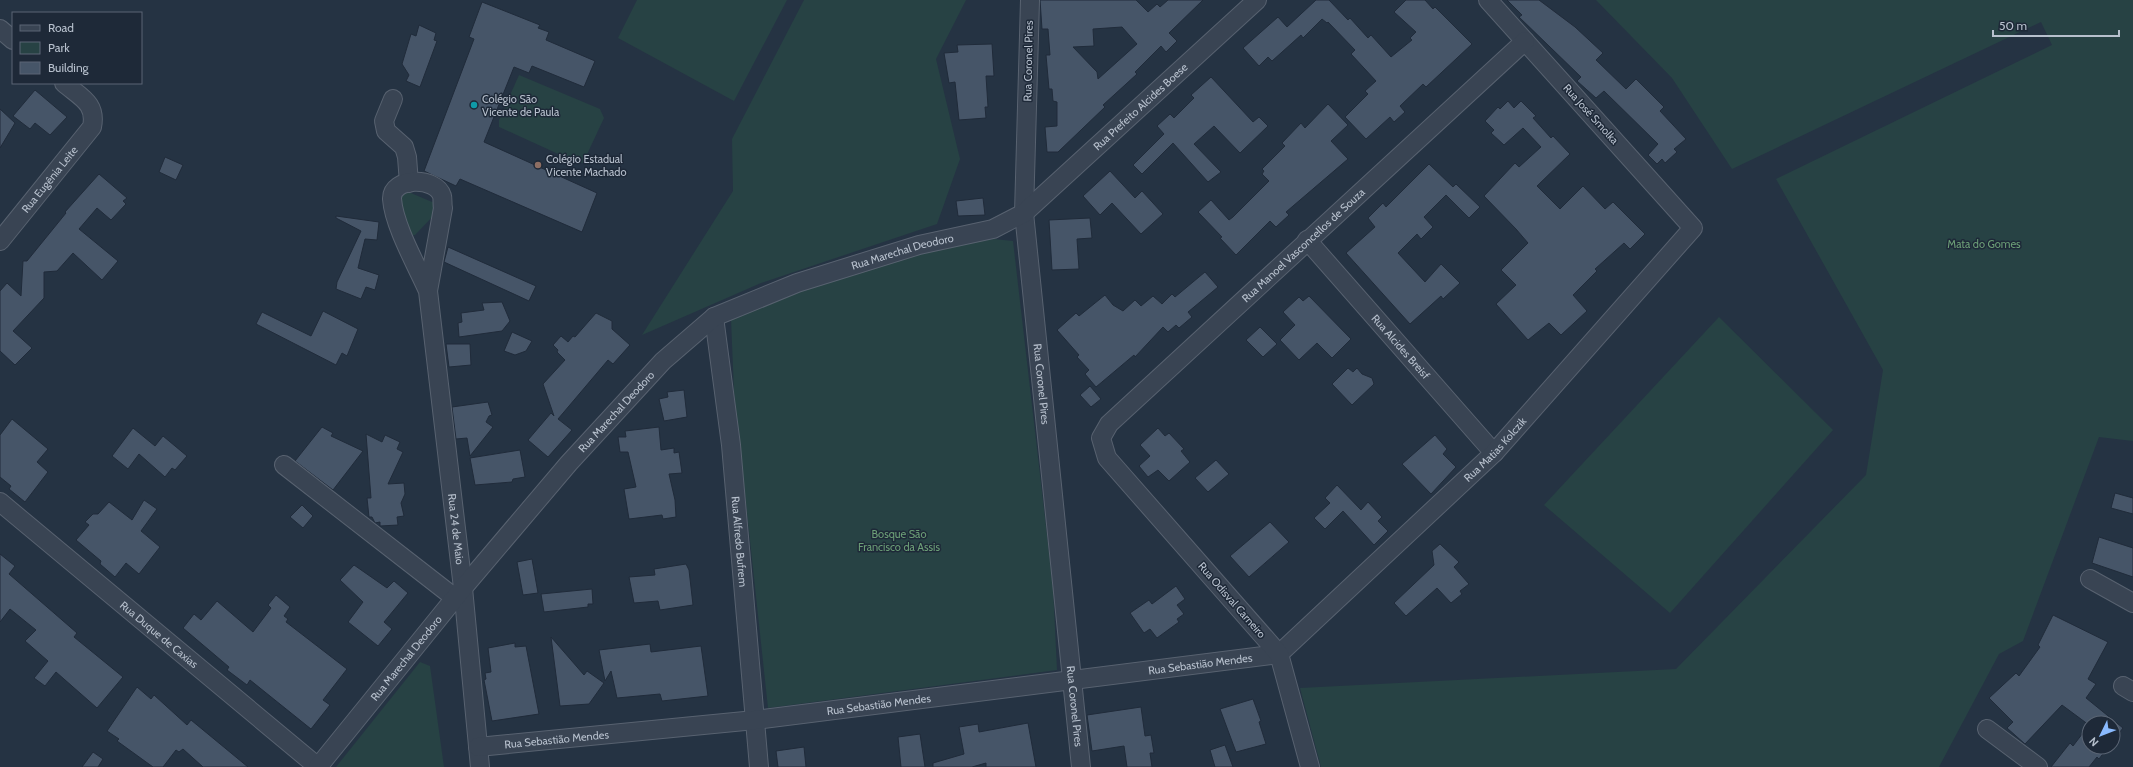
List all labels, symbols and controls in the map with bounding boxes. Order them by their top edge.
legend [12,12,142,84]
scale bar [1993,12,2119,38]
text: 50 m [1999,18,2027,33]
text: Road [48,20,74,35]
street label: Rua Coronel Pires [1020,20,1036,102]
text: Park [48,40,70,55]
text: Building [48,60,90,75]
street label: Rua Prefeito Alcides Boese [1090,60,1191,153]
street label: Rua José Smolka [1560,81,1622,148]
place label: Colégio São Vicente de Paula [482,92,560,119]
marker: Colégio São Vicente de Paula [469,100,479,110]
street label: Rua Eugênia Leite [18,143,81,216]
place label: Colégio Estadual Vicente Machado [546,152,626,179]
marker: Colégio Estadual Vicente Machado [533,160,543,170]
street label: Rua Manoel Vasconcellos de Souza [1239,185,1368,305]
street label: Rua Marechal Deodoro [849,231,955,273]
park label: Mata do Gomes [1947,237,2021,251]
street label: Rua Alcides Breisf [1369,311,1433,382]
street label: Rua Coronel Pires [1030,343,1053,426]
street label: Rua Marechal Deodoro [575,368,657,455]
street label: Rua Matias Kolczik [1461,414,1529,485]
street label: Rua 24 de Maio [445,493,467,565]
street label: Rua Alfredo Bufrem [728,495,750,588]
park label: Bosque São Francisco da Assis [858,527,940,554]
street label: Rua Odisval Carneiro [1195,559,1269,641]
street label: Rua Duque de Caxias [117,598,201,671]
street label: Rua Marechal Deodoro [367,613,445,704]
street label: Rua Sebastião Mendes [1147,650,1254,677]
street label: Rua Coronel Pires [1064,665,1086,748]
street label: Rua Sebastião Mendes [826,691,932,718]
north arrow [2081,715,2121,755]
street label: Rua Sebastião Mendes [504,727,610,751]
text: N [2086,734,2101,749]

